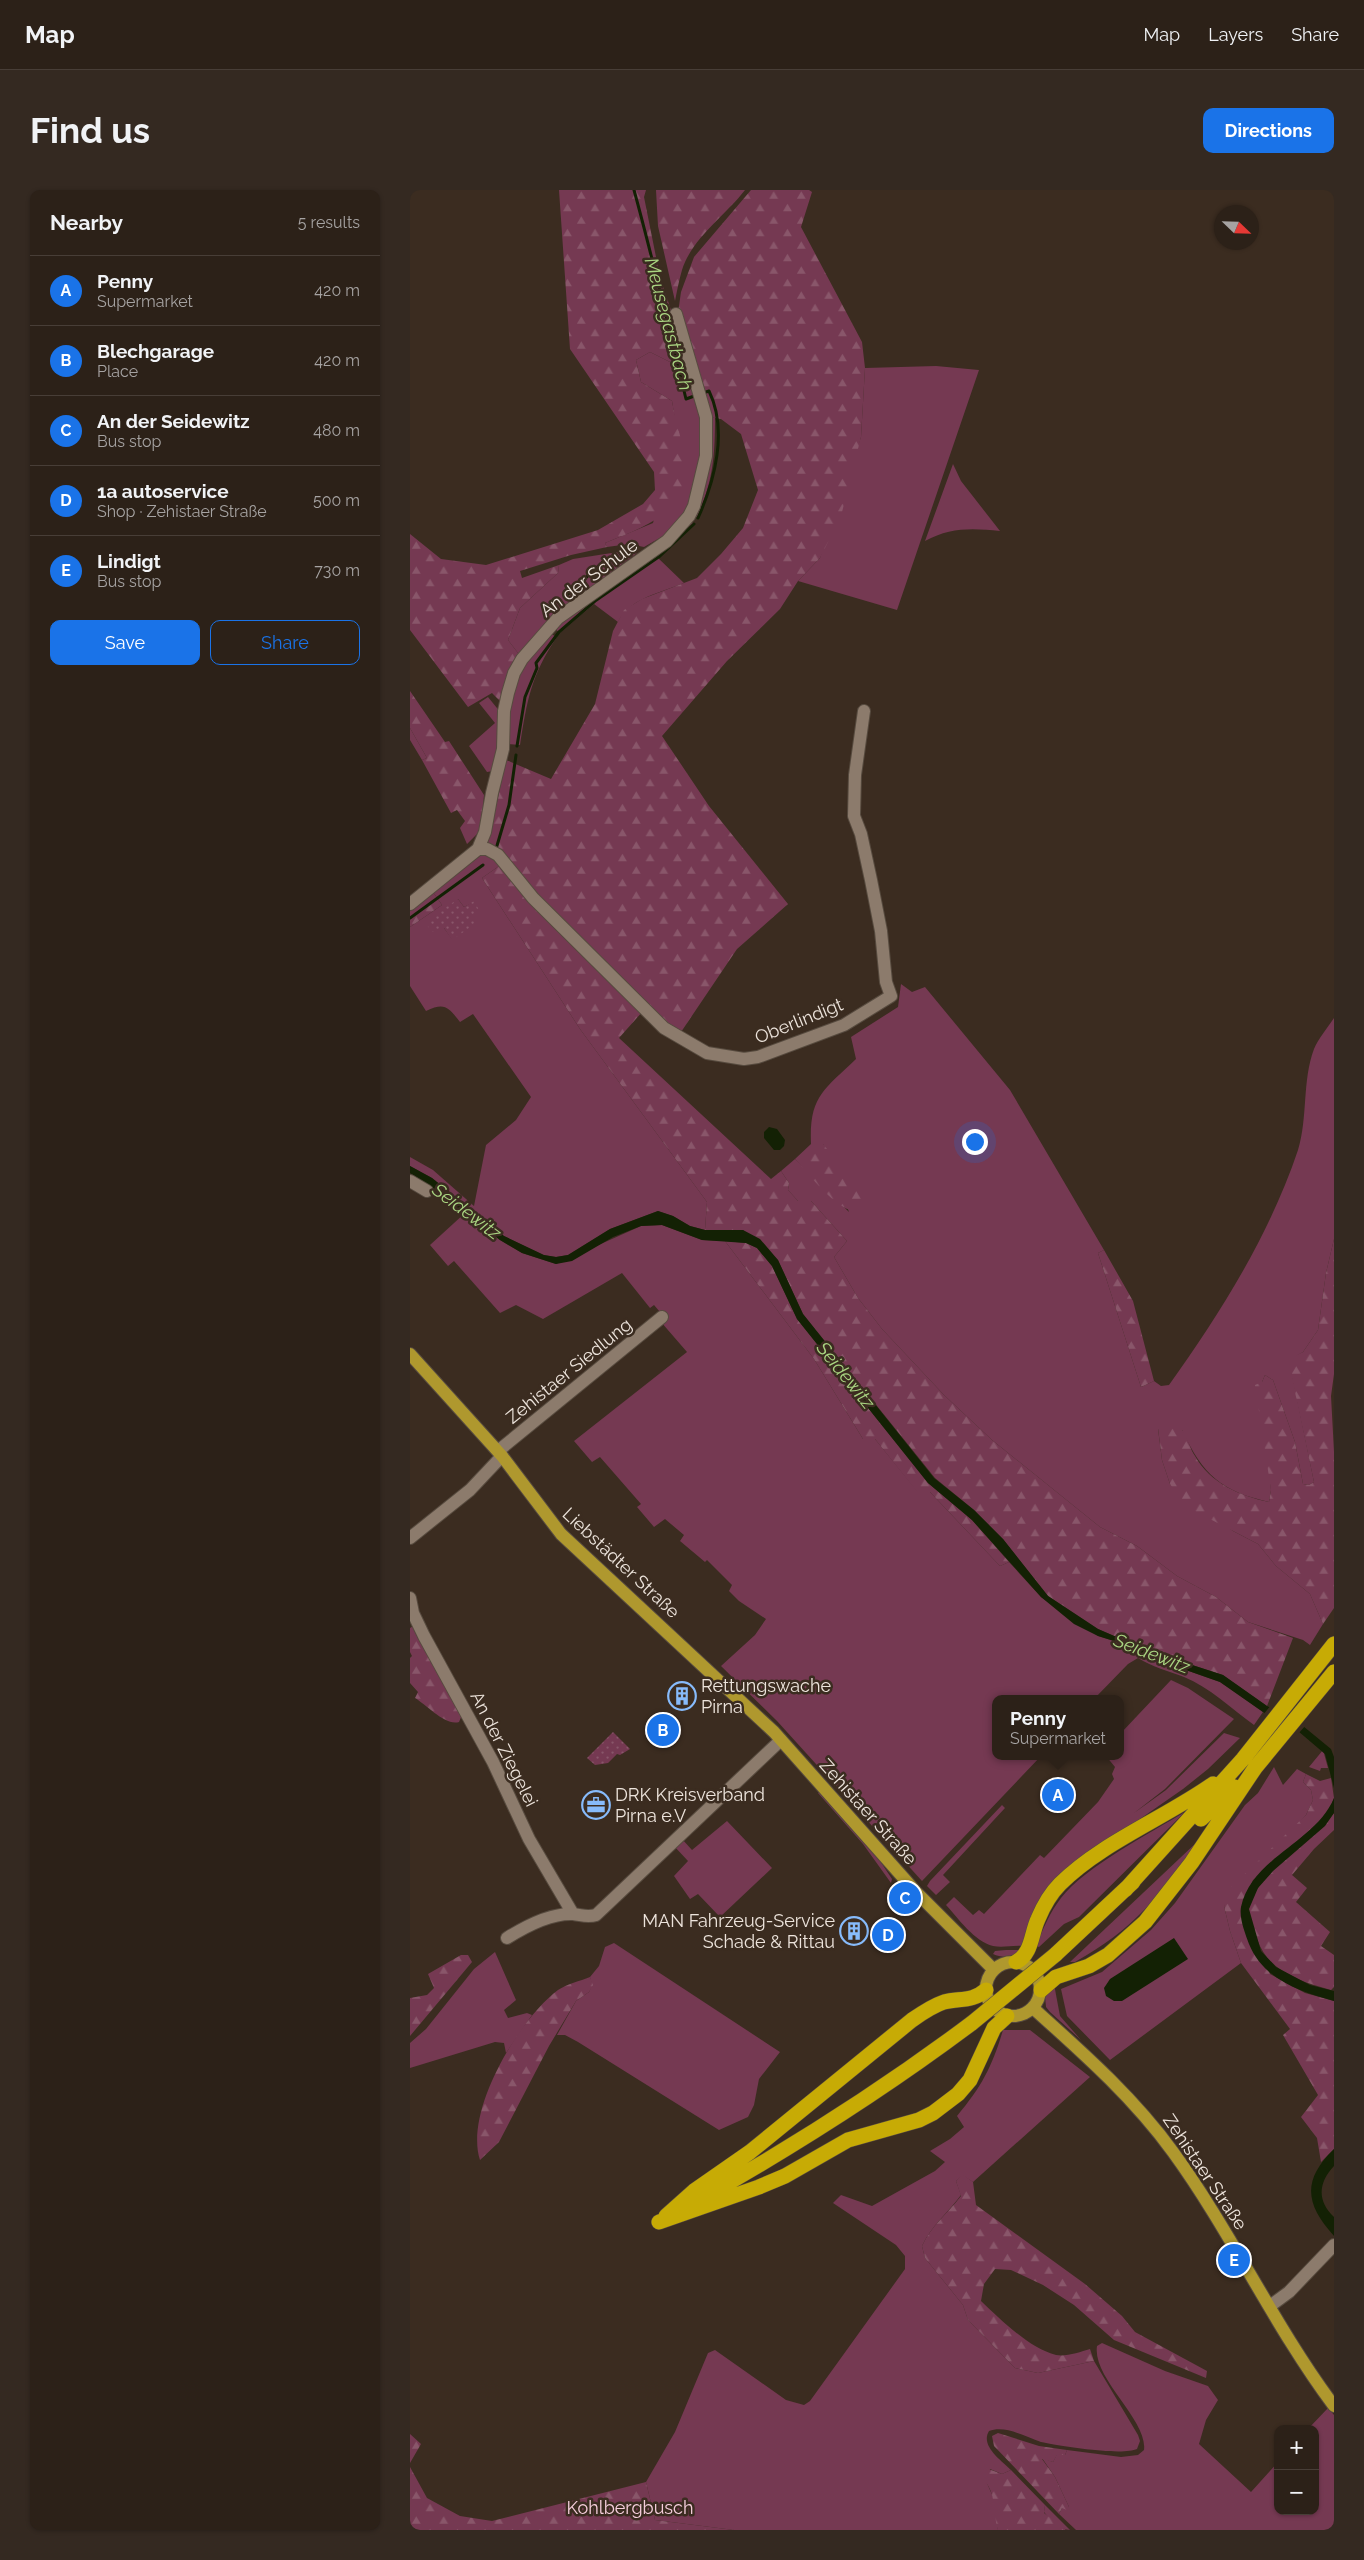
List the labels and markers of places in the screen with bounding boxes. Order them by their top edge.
place label: Rettungswache Pirna [701,1675,831,1717]
building icon: Rettungswache Pirna [667,1681,697,1711]
pin: B [647,1711,679,1749]
pin: A [1042,1776,1074,1814]
place label: DRK Kreisverband Pirna e.V [615,1784,765,1826]
office icon: DRK Kreisverband Pirna e.V [581,1790,611,1820]
pin: C [889,1879,921,1917]
place label: MAN Fahrzeug-Service Schade & Rittau [642,1910,835,1952]
building icon: MAN Fahrzeug-Service Schade & Rittau [839,1916,869,1946]
pin: D [872,1916,904,1954]
pin: E [1218,2241,1250,2279]

